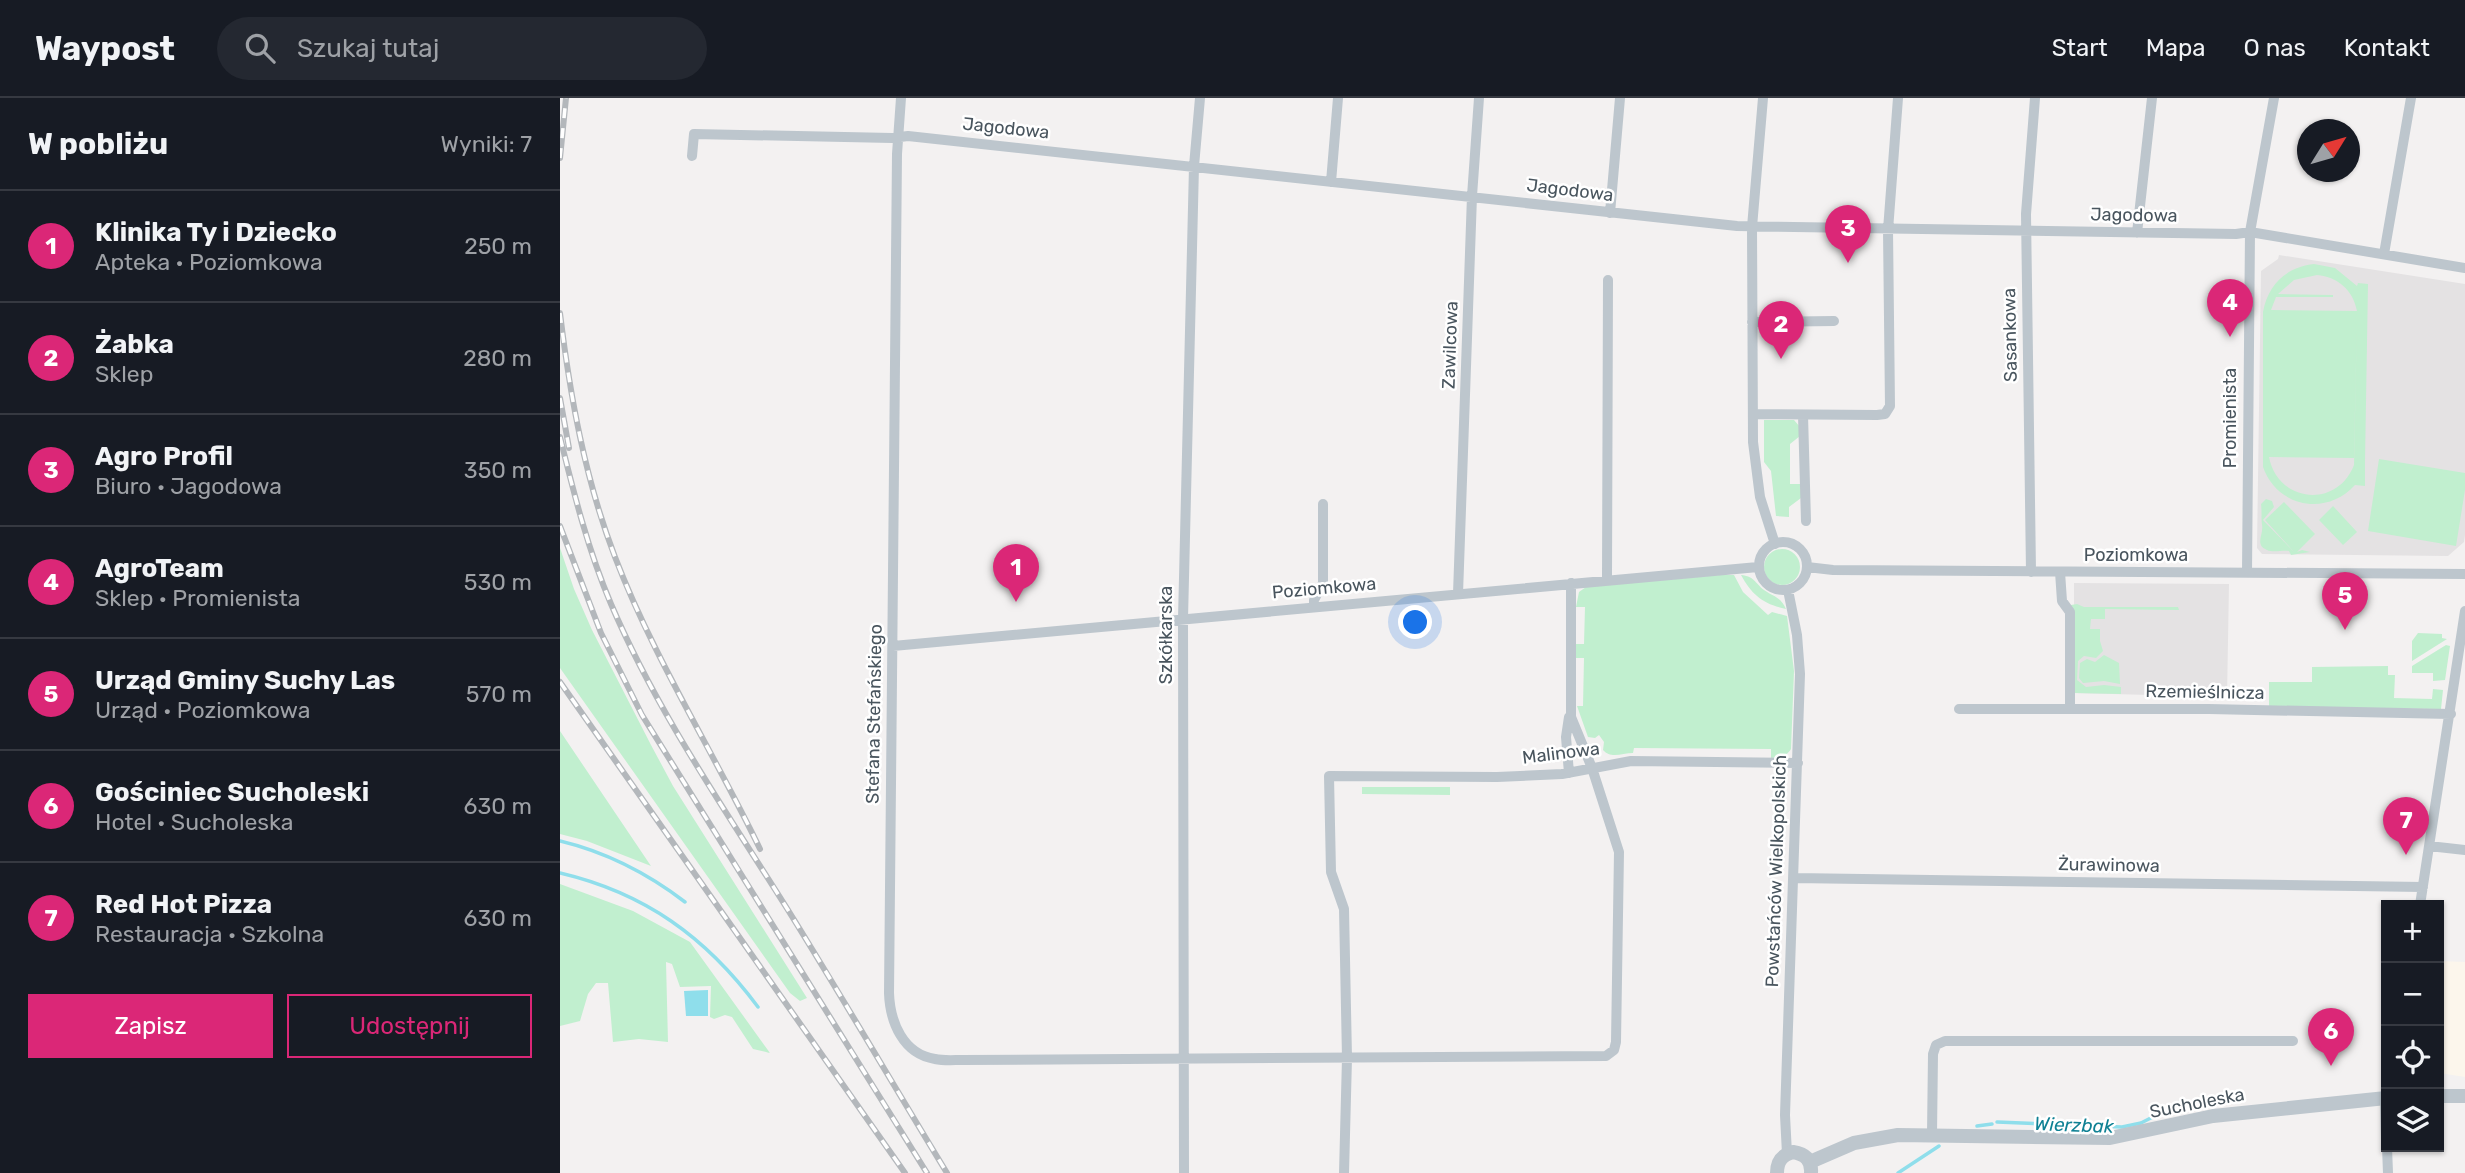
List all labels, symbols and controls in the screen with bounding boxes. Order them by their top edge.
search box [217,17,707,80]
text: Waypost [35,29,175,68]
icon: search [241,29,279,67]
text: Szukaj tutaj [297,33,439,64]
text: Start [2052,34,2108,62]
text: Mapa [2146,34,2206,62]
text: O nas [2244,34,2306,62]
text: Kontakt [2344,34,2430,62]
street label: Jagodowa [961,113,1051,143]
north arrow [2297,119,2360,182]
text: W pobliżu [28,126,168,162]
text: Wyniki: 7 [441,130,532,158]
street label: Jagodowa [1525,174,1615,206]
street label: Jagodowa [2090,203,2178,227]
pin: 3 [1825,205,1871,263]
text: Klinika Ty i Dziecko [95,217,337,248]
text: 1 [45,232,57,260]
text: 250 m [464,232,532,260]
text: Apteka · Poziomkowa [95,248,323,276]
pin: 4 [2207,279,2253,337]
street label: Sasankowa [1998,288,2022,382]
street label: Zawilcowa [1437,301,1463,389]
pin: 2 [1758,301,1804,359]
text: Żabka [95,329,174,360]
text: 2 [44,344,58,372]
text: 280 m [463,344,532,372]
text: Sklep [95,360,153,388]
street label: Promienista [2219,368,2241,468]
text: Agro Profil [95,441,233,472]
text: 3 [43,456,59,484]
text: 350 m [464,456,532,484]
text: Biuro · Jagodowa [95,472,282,500]
pin: 1 [993,544,1039,602]
street label: Poziomkowa [2084,544,2188,566]
text: AgroTeam [95,553,224,584]
text: 4 [43,568,59,596]
text: 530 m [464,568,532,596]
street label: Poziomkowa [1271,572,1377,604]
pin: 5 [2322,572,2368,630]
text: Sklep · Promienista [95,584,301,612]
street label: Szkółkarska [1155,586,1177,684]
your location [1398,605,1432,639]
street label: Stefana Stefańskiego [861,624,887,804]
text: Urząd Gminy Suchy Las [95,665,395,696]
text: 5 [44,680,58,708]
text: 570 m [466,680,532,708]
street label: Rzemieślnicza [2145,680,2265,704]
text: Urząd · Poziomkowa [95,696,310,724]
street label: Malinowa [1521,737,1601,769]
street label: Powstańców Wielkopolskich [1761,754,1791,988]
text: Gościniec Sucholeski [95,777,369,808]
text: 6 [44,792,58,820]
text: 630 m [464,792,532,820]
pin: 7 [2383,797,2429,855]
text: Hotel · Sucholeska [95,808,293,836]
street label: Żurawinowa [2058,853,2160,877]
text: Red Hot Pizza [95,889,272,920]
map controls [2381,900,2444,1152]
button: + [2381,900,2444,963]
text: 7 [44,904,58,932]
text: 630 m [464,904,532,932]
text: Restauracja · Szkolna [95,920,324,948]
button: − [2381,963,2444,1026]
button: Zapisz [28,994,273,1058]
button: Udostępnij [287,994,532,1058]
pin: 6 [2308,1008,2354,1066]
button: locate [2381,1026,2444,1089]
street label: Sucholeska [2148,1083,2246,1123]
button: layers [2381,1089,2444,1152]
water label: Wierzbak [2034,1112,2114,1138]

